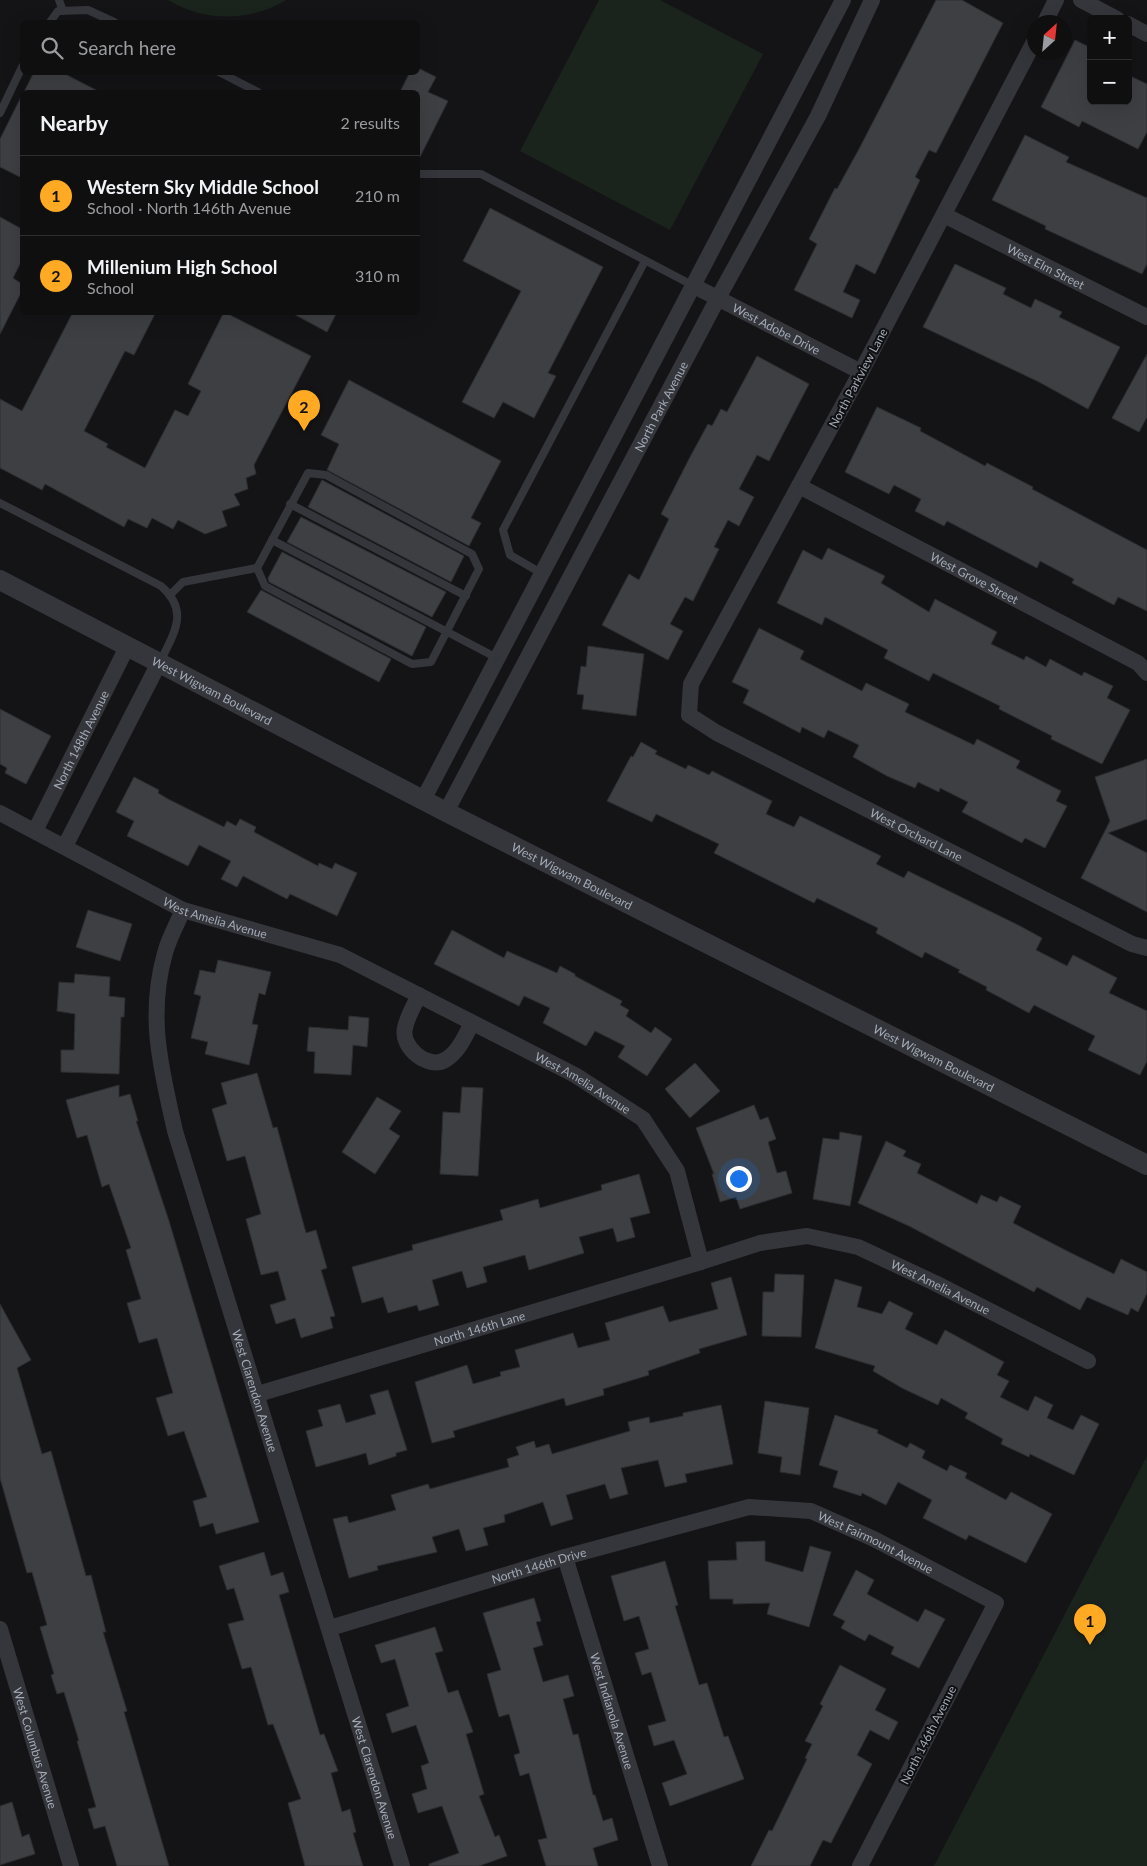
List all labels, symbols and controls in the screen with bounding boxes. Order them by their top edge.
north arrow [1027,15,1072,60]
map controls [1087,15,1132,105]
button: + [1087,15,1132,60]
search box [20,20,420,75]
icon: search [38,34,66,62]
text: Search here [78,36,176,59]
button: − [1087,60,1132,105]
text: Nearby [40,110,108,135]
text: 2 results [340,113,400,132]
text: Western Sky Middle School [87,175,319,198]
text: 1 [51,186,61,205]
text: 210 m [355,186,400,205]
text: School · North 146th Avenue [87,198,291,217]
street label: West Elm Street [1005,240,1088,292]
text: Millenium High School [87,255,278,278]
text: 2 [51,266,61,285]
text: 310 m [355,266,400,285]
text: School [87,278,134,297]
street label: West Adobe Drive [730,300,823,357]
street label: North Parkview Lane [825,326,891,430]
street label: North Park Avenue [631,359,691,454]
pin: 2 [288,390,320,431]
street label: West Grove Street [928,548,1022,607]
street label: West Wigwam Boulevard [149,653,275,728]
street label: North 148th Avenue [50,688,112,792]
street label: West Orchard Lane [868,805,965,864]
street label: West Wigwam Boulevard [509,839,635,912]
street label: West Amelia Avenue [160,893,269,941]
street label: West Wigwam Boulevard [871,1021,997,1094]
street label: West Amelia Avenue [533,1048,634,1117]
your location [726,1166,752,1192]
street label: West Amelia Avenue [889,1256,993,1317]
street label: North 146th Lane [432,1307,527,1349]
street label: West Clarendon Avenue [229,1328,281,1454]
street label: West Fairmount Avenue [816,1508,936,1576]
street label: North 146th Drive [490,1544,588,1586]
pin: 1 [1074,1604,1106,1645]
street label: West Indianola Avenue [587,1651,637,1771]
street label: North 146th Avenue [897,1683,959,1787]
street label: West Columbus Avenue [10,1685,61,1810]
street label: West Clarendon Avenue [349,1715,401,1841]

